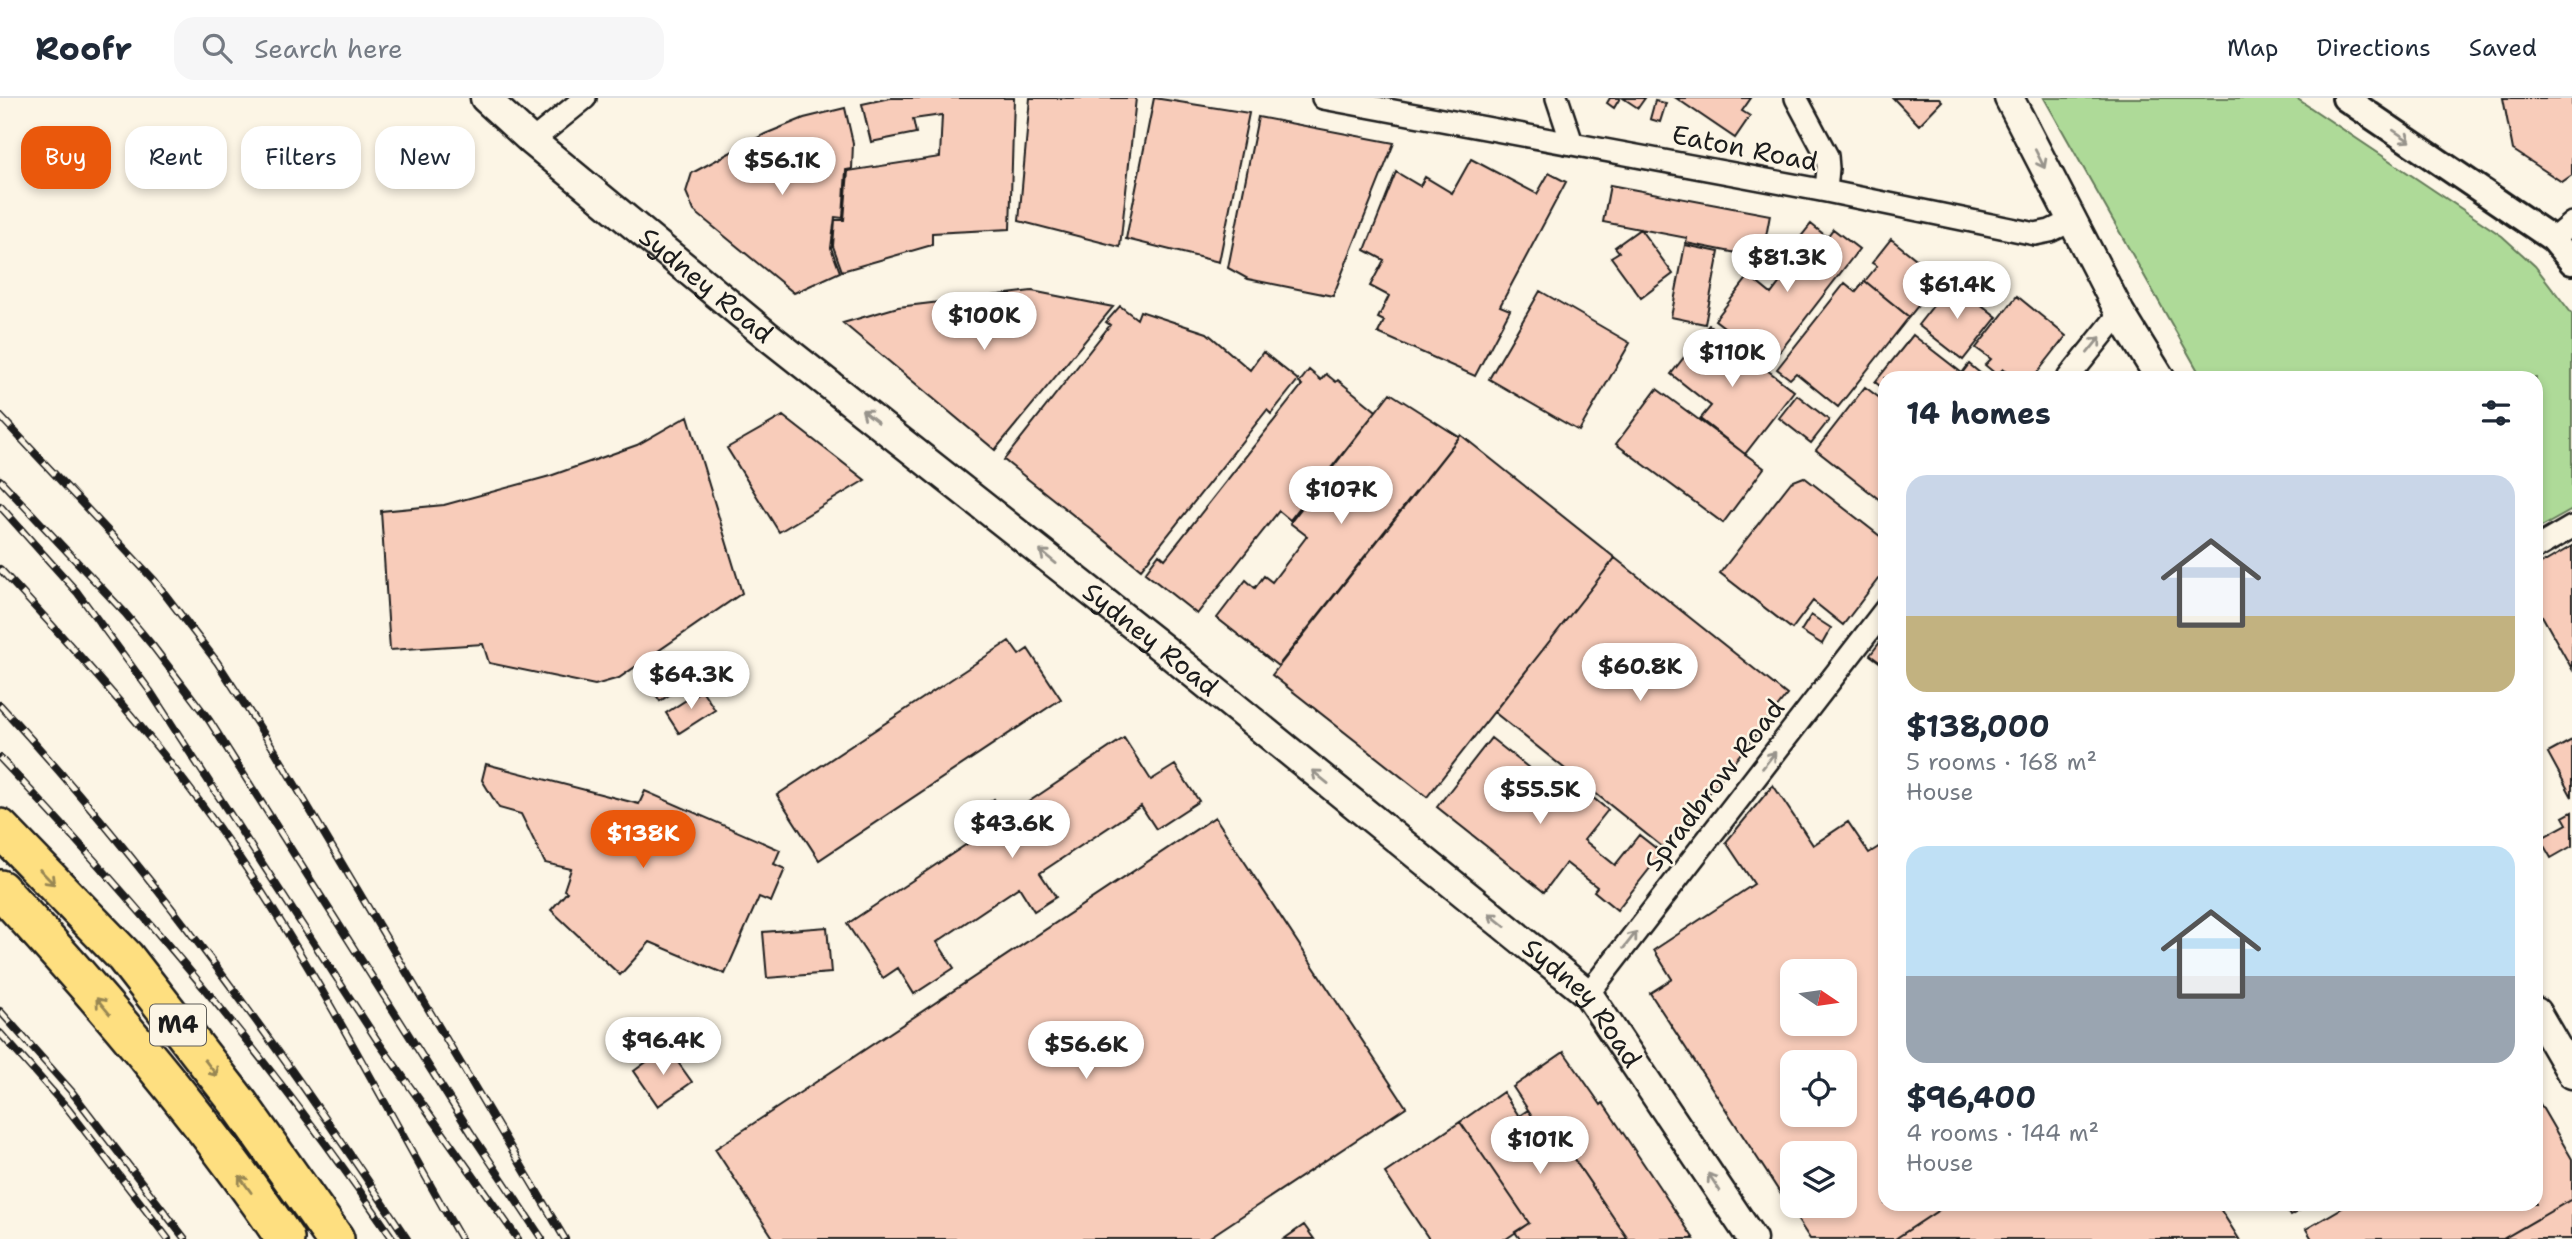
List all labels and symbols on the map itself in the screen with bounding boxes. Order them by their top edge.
street label: Eaton Road [1669,116,1821,179]
one-way arrow [2391,129,2411,143]
pin: $56.1K [725,138,839,197]
one-way arrow [2033,148,2047,169]
street label: Sydney Road [632,219,781,351]
pin: $81.3K [1730,234,1844,294]
pin: $61.4K [1900,262,2014,321]
pin: $100K [935,292,1033,352]
pin: $110K [1683,330,1781,389]
one-way arrow [2086,337,2102,355]
one-way arrow [861,408,879,423]
pin: $107K [1292,466,1390,526]
one-way arrow [1039,550,1057,565]
street label: Sydney Road [1076,574,1226,704]
pin: $60.8K [1583,644,1697,703]
pin: $64.3K [634,652,748,711]
street label: Spradbrow Road [1635,691,1792,878]
one-way arrow [1762,752,1777,770]
pin: $55.5K [1483,766,1597,826]
one-way arrow [1312,769,1330,784]
pin: $43.6K [955,800,1069,860]
pin: $138K [594,810,692,870]
one-way arrow [39,868,56,885]
one-way arrow [1488,912,1506,928]
street label: Sydney Road [1516,930,1650,1074]
one-way arrow [1622,931,1637,950]
north arrow [1780,959,1857,1036]
one-way arrow [95,997,111,1015]
road number: M4 [150,1004,206,1045]
pin: $96.4K [606,1018,720,1077]
pin: $56.6K [1029,1021,1143,1081]
one-way arrow [204,1058,219,1077]
pin: $101K [1491,1116,1589,1176]
one-way arrow [1707,1173,1721,1192]
one-way arrow [238,1175,252,1194]

